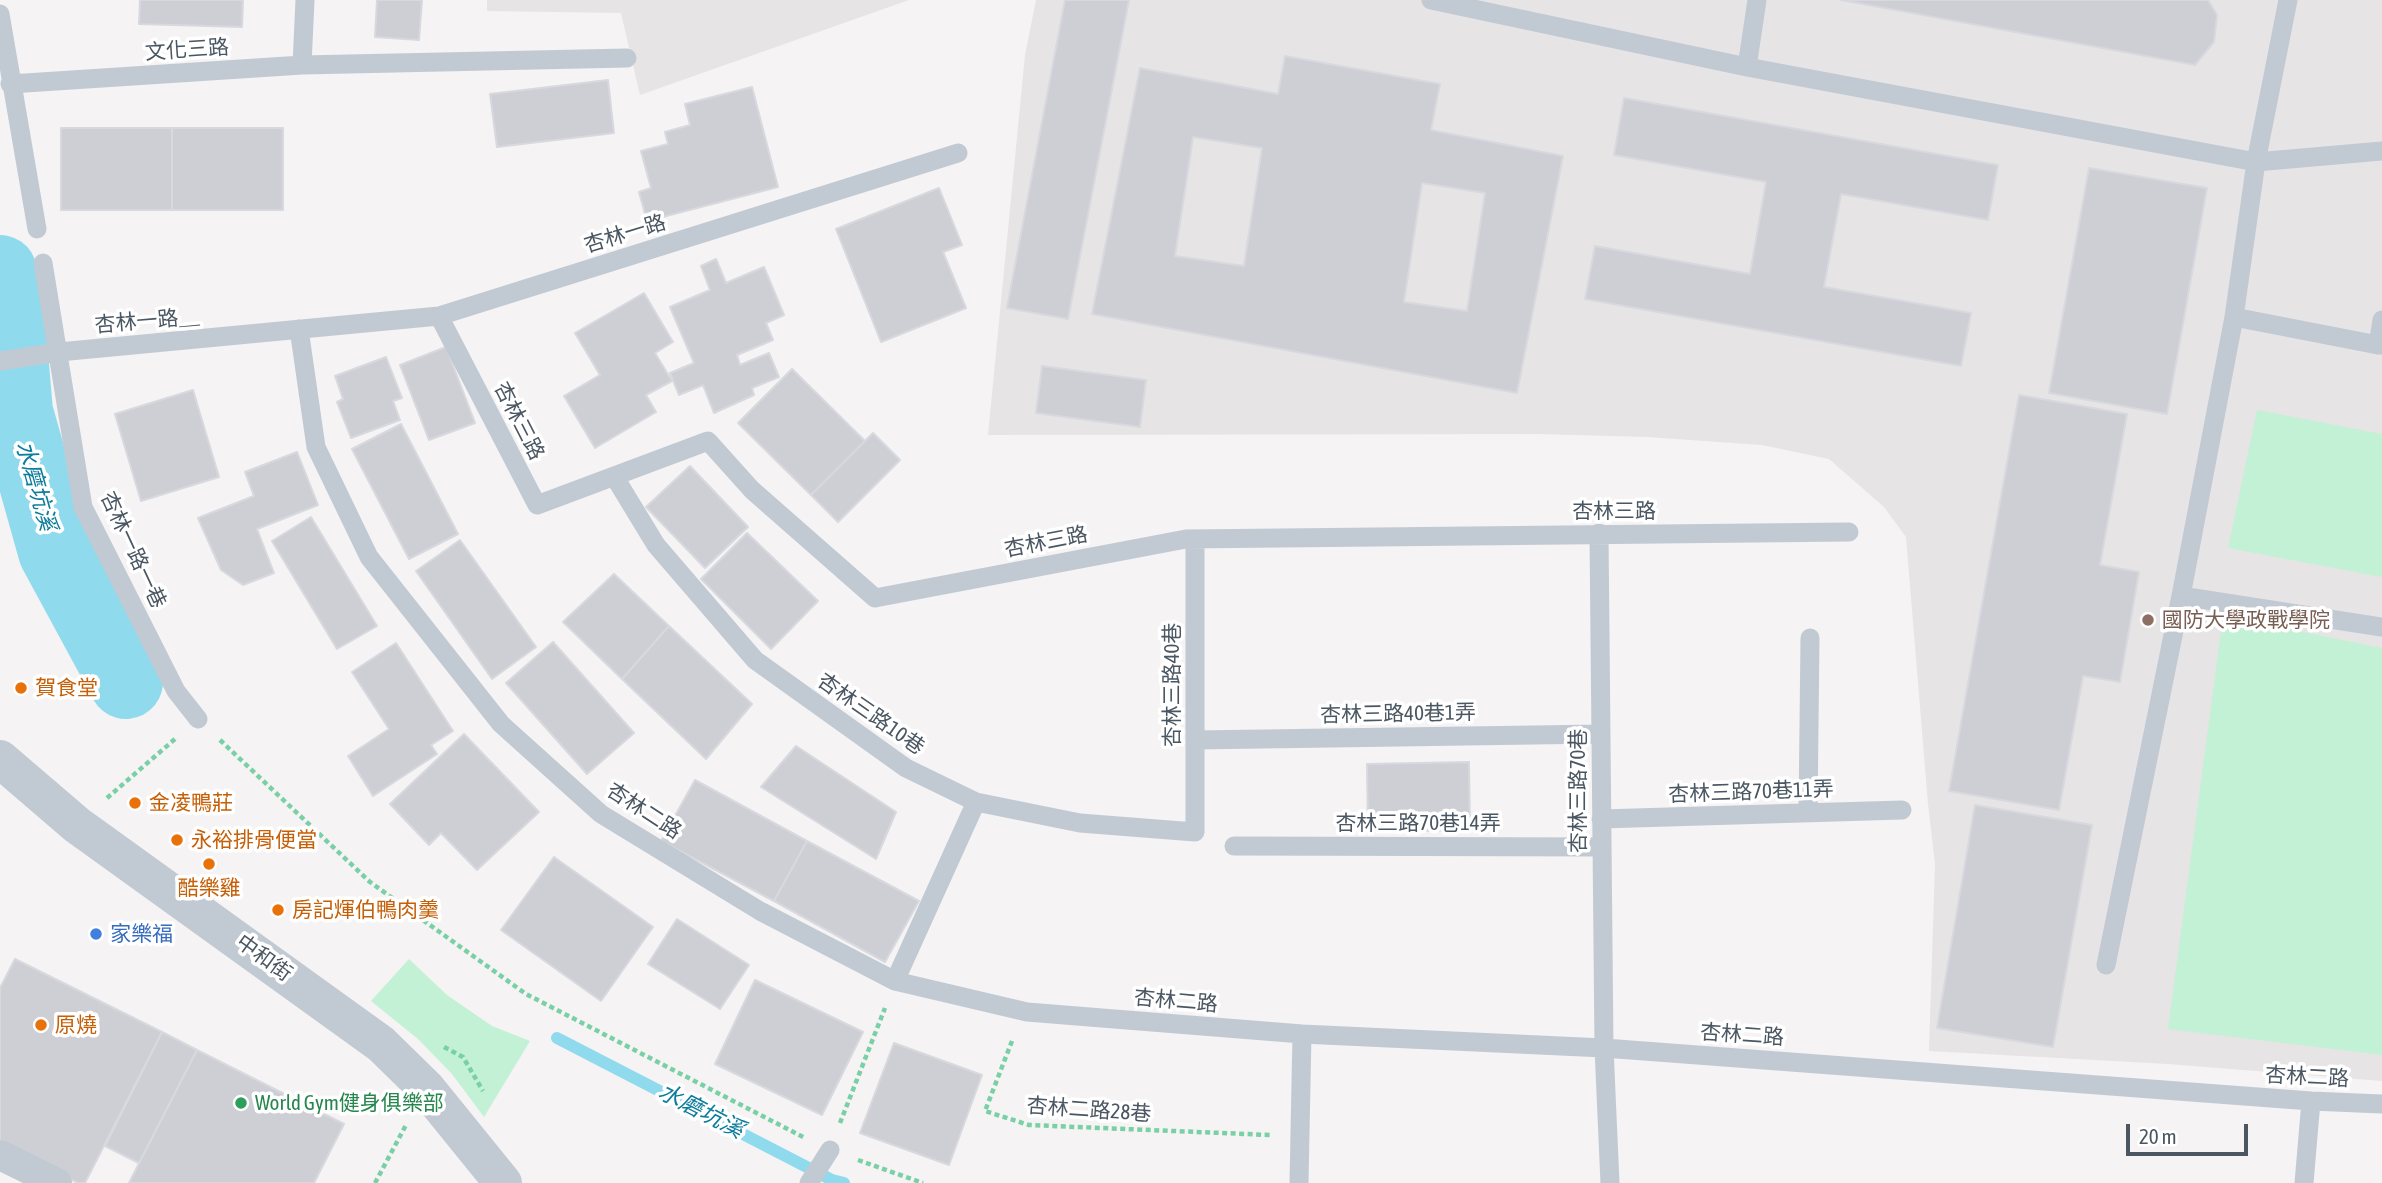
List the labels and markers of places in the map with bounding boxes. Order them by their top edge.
place label: 國防大學政戰學院 [2162,607,2330,633]
marker: 國防大學政戰學院 [2140,612,2156,628]
place label: 賀食堂 [35,675,98,701]
marker: 賀食堂 [13,680,29,696]
place label: 金凌鴨莊 [149,790,233,816]
marker: 金凌鴨莊 [127,795,143,811]
place label: 永裕排骨便當 [191,827,317,853]
marker: 永裕排骨便當 [169,832,185,848]
marker: 酷樂雞 [201,856,217,872]
place label: 酷樂雞 [178,875,240,901]
place label: 房記煇伯鴨肉羹 [292,897,439,923]
marker: 房記煇伯鴨肉羹 [270,902,286,918]
place label: 家樂福 [110,921,173,947]
marker: 家樂福 [88,926,104,942]
place label: 原燒 [55,1012,97,1038]
marker: 原燒 [33,1017,49,1033]
place label: World Gym健身俱樂部 [255,1090,444,1116]
marker: World Gym健身俱樂部 [233,1095,249,1111]

